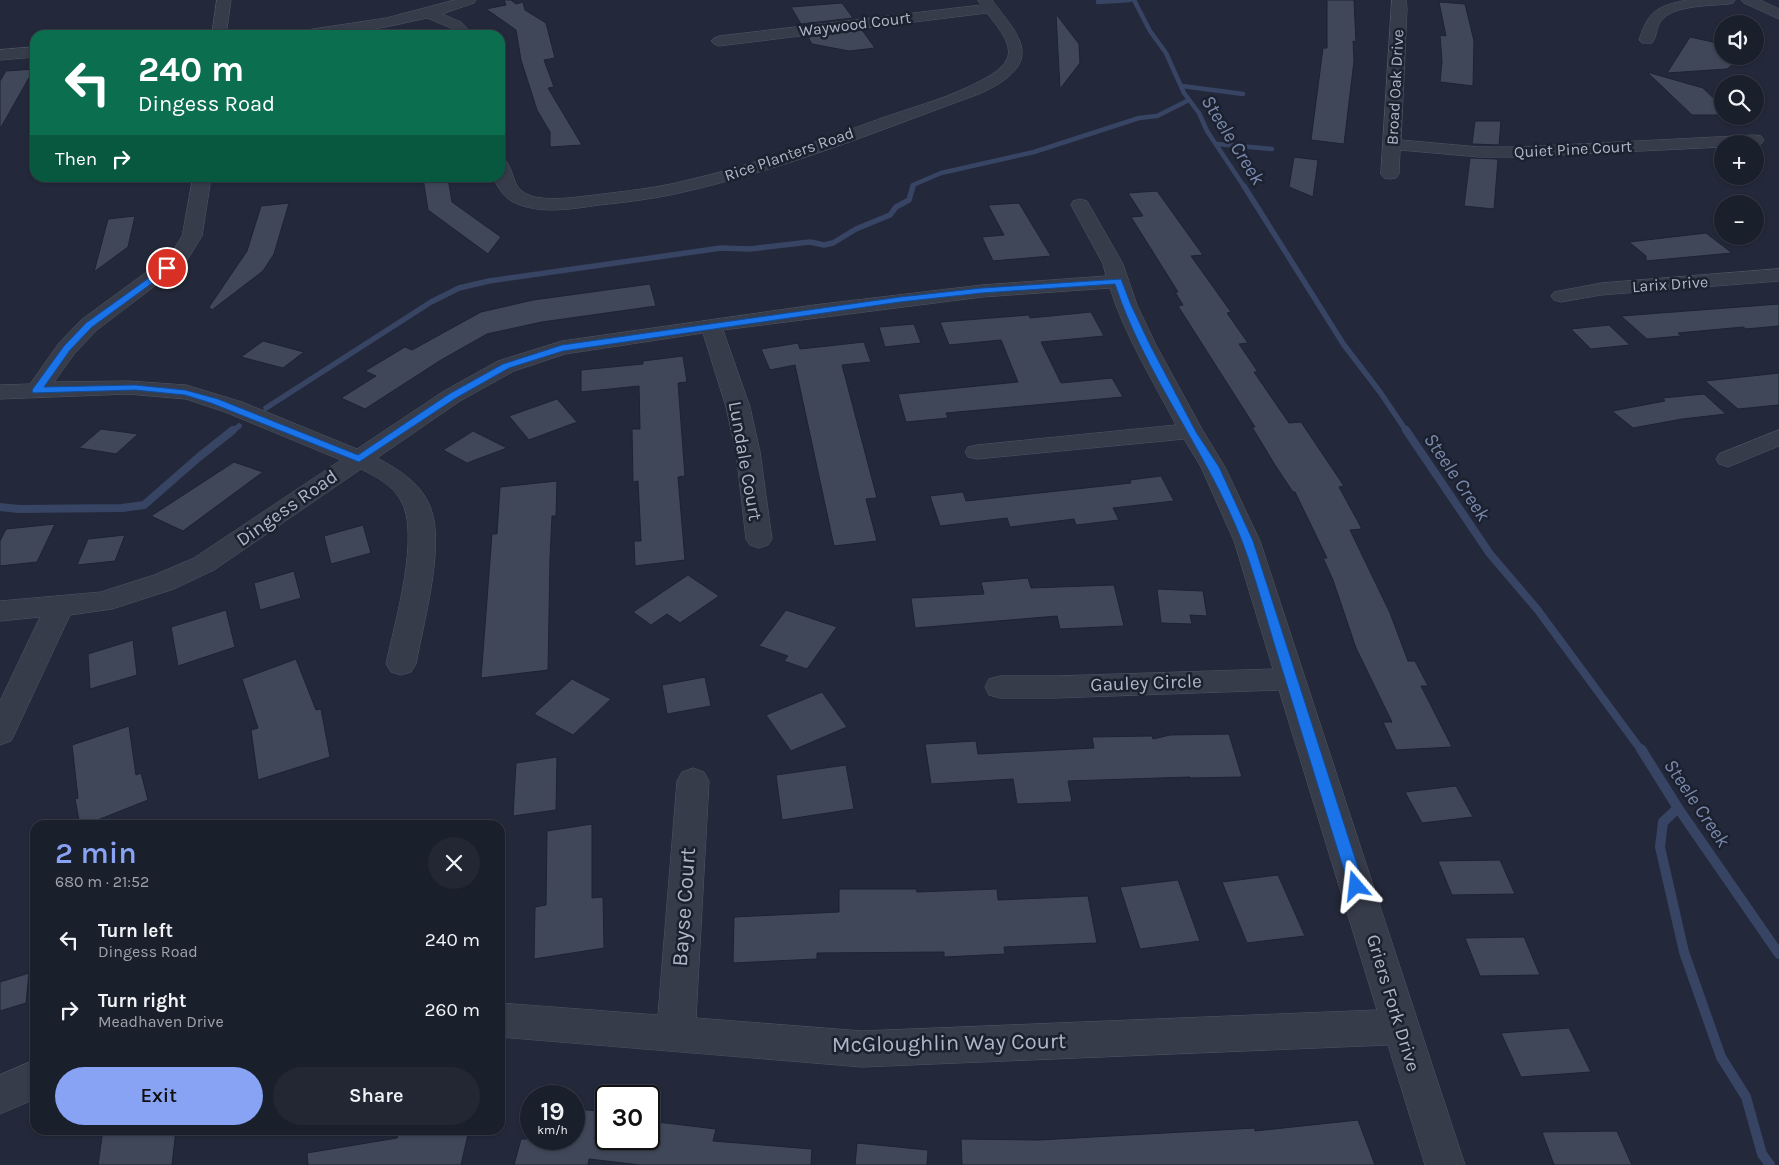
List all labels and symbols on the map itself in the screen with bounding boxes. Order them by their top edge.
street label: Waywood Court [798,8,912,40]
street label: Broad Oak Drive [1382,29,1408,145]
water label: Steele Creek [1196,91,1270,190]
street label: Rice Planters Road [722,123,856,185]
street label: Quiet Pine Court [1513,136,1633,162]
pin [146,247,188,289]
street label: Larix Drive [1631,272,1709,296]
street label: Lundale Court [724,400,766,522]
water label: Steele Creek [1419,429,1495,526]
street label: Dingess Road [232,465,342,551]
street label: Gauley Circle [1090,670,1202,696]
water label: Steele Creek [1659,755,1735,852]
street label: Bayse Court [667,847,701,967]
position arrow [1329,859,1381,911]
street label: Griers Fork Drive [1362,932,1424,1074]
street label: McGloughlin Way Court [832,1028,1066,1058]
speed limit sign: 30 [595,1085,660,1150]

